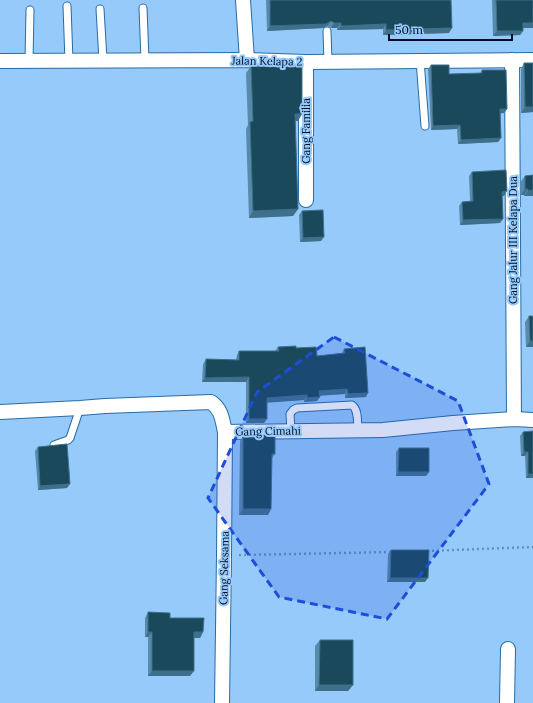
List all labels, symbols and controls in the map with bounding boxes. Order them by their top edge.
scale bar [389,16,512,42]
text: 50 m [395,22,423,37]
street label: Jalan Kelapa 2 [230,53,303,69]
street label: Gang Familia [299,98,313,164]
street label: Gang Jalur III Kelapa Dua [506,176,520,304]
street label: Gang Cimahi [235,423,301,439]
street label: Gang Seksama [216,531,232,605]

